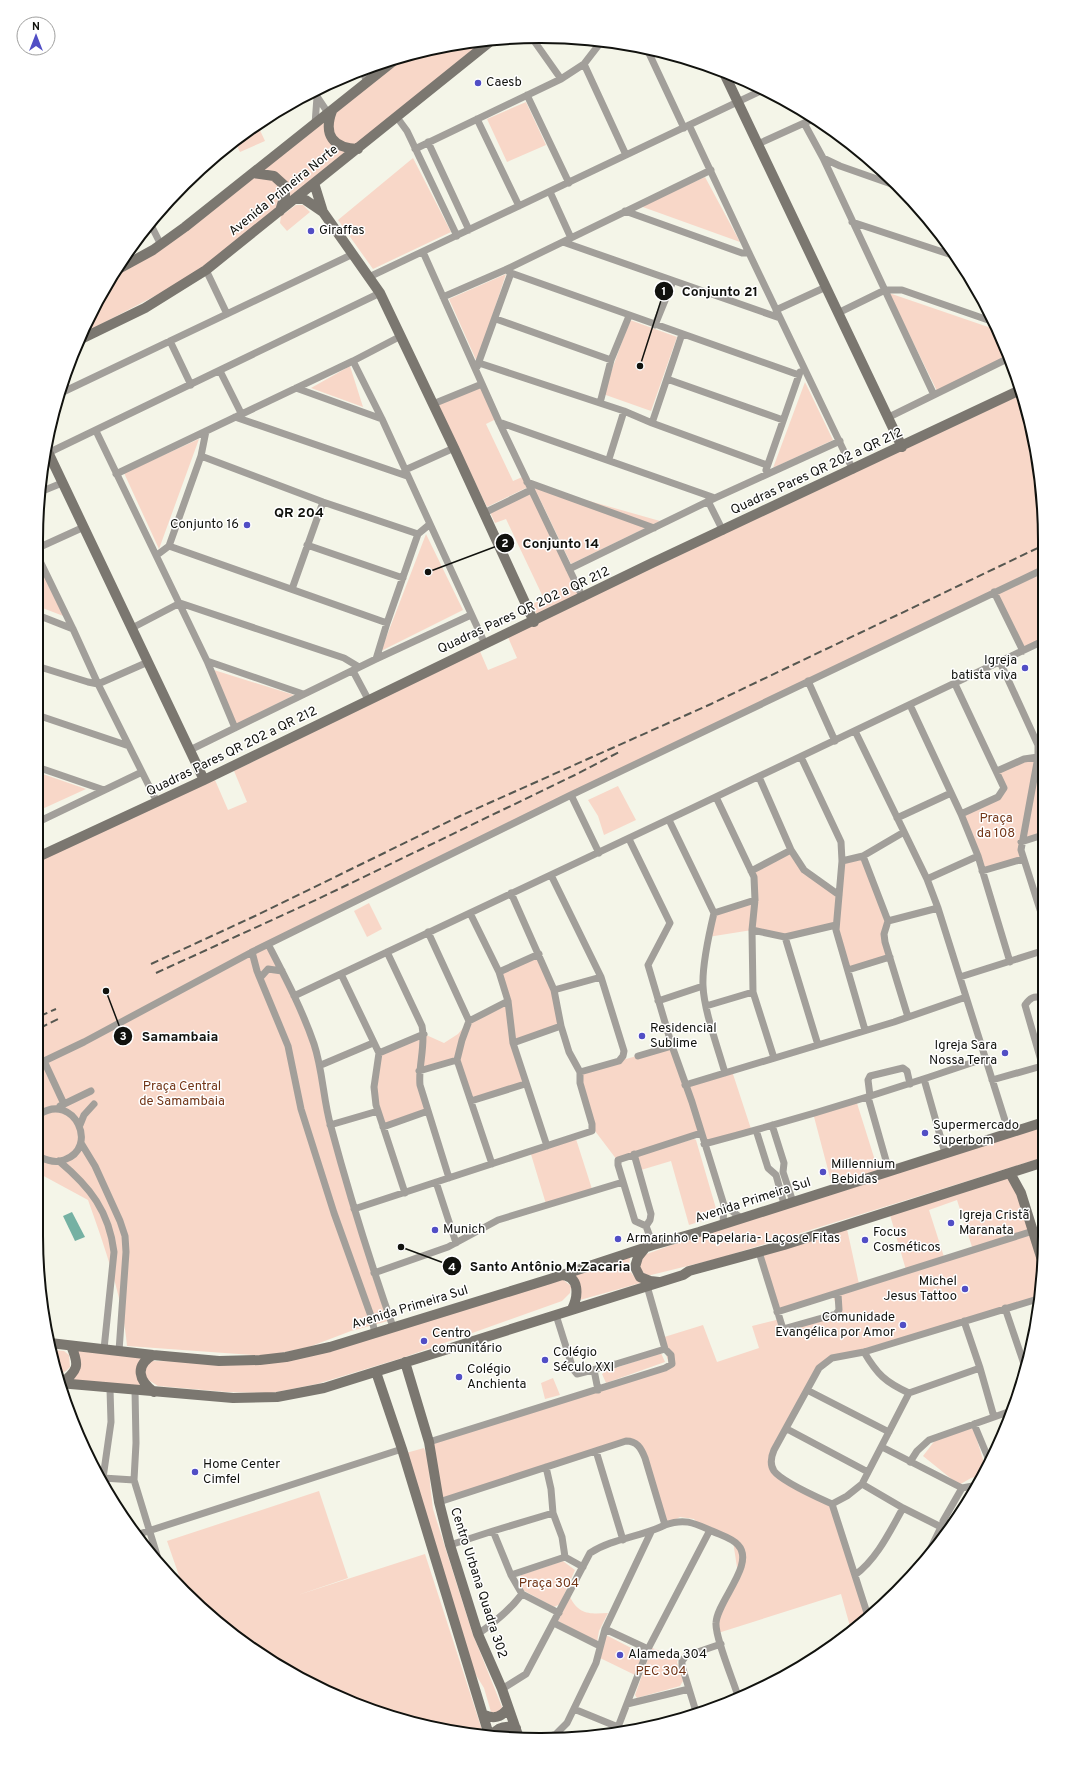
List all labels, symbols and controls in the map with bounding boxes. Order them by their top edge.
north arrow [16,16,56,56]
text: N [32,20,40,34]
place label: Caesb [486,75,522,91]
marker: Caesb [473,78,483,88]
street label: Avenida Primeira Norte [226,142,342,240]
place label: Giraffas [319,223,365,239]
marker: Giraffas [306,226,316,236]
callout: Conjunto 21 [654,278,767,304]
text: 1 [662,284,666,300]
text: Conjunto 21 [682,284,758,301]
street label: Quadras Pares QR 202 a QR 212 [728,425,906,519]
district label: QR 204 [274,505,324,522]
place label: Conjunto 16 [170,517,239,533]
marker: Conjunto 16 [242,520,252,530]
callout: Conjunto 14 [495,530,607,556]
text: 2 [501,536,509,552]
text: Conjunto 14 [523,536,599,553]
street label: Quadras Pares QR 202 a QR 212 [435,564,613,658]
place label: Igreja batista viva [951,653,1017,684]
marker: Igreja batista viva [1020,663,1030,673]
street label: Quadras Pares QR 202 a QR 212 [144,704,320,800]
park label: Praça da 108 [977,811,1015,842]
place label: Residencial Sublime [650,1021,717,1052]
callout: Samambaia [113,1023,226,1049]
text: 3 [119,1029,127,1045]
text: Samambaia [142,1029,218,1046]
marker: Residencial Sublime [637,1031,647,1041]
place label: Igreja Sara Nossa Terra [929,1038,997,1069]
marker: Igreja Sara Nossa Terra [1000,1048,1010,1058]
park label: Praça Central de Samambaia [139,1079,225,1110]
place label: Supermercado Superbom [933,1118,1019,1149]
marker: Supermercado Superbom [920,1128,930,1138]
place label: Millennium Bebidas [831,1157,895,1188]
marker: Millennium Bebidas [818,1167,828,1177]
street label: Avenida Primeira Sul [693,1175,813,1227]
place label: Igreja Cristã Maranata [959,1208,1029,1239]
marker: Igreja Cristã Maranata [946,1218,956,1228]
place label: Munich [443,1222,485,1238]
marker: Munich [430,1225,440,1235]
place label: Focus Cosméticos [873,1225,941,1256]
place label: Armarinho e Papelaria- Laços e Fitas [626,1231,840,1247]
marker: Armarinho e Papelaria- Laços e Fitas [613,1234,623,1244]
marker: Focus Cosméticos [860,1235,870,1245]
callout: Santo Antônio M.Zacaria [442,1253,639,1279]
text: Santo Antônio M.Zacaria [470,1259,630,1276]
text: 4 [448,1260,456,1276]
place label: Michel Jesus Tattoo [884,1274,957,1305]
street label: Avenida Primeira Sul [350,1283,470,1333]
marker: Michel Jesus Tattoo [960,1284,970,1294]
place label: Comunidade Evangélica por Amor [775,1310,895,1341]
marker: Comunidade Evangélica por Amor [898,1320,908,1330]
place label: Centro comunitário [432,1326,502,1357]
marker: Centro comunitário [419,1336,429,1346]
place label: Colégio Século XXI [553,1345,614,1376]
marker: Colégio Século XXI [540,1355,550,1365]
place label: Colégio Anchienta [467,1362,526,1393]
marker: Colégio Anchienta [454,1372,464,1382]
place label: Home Center Cimfel [203,1457,280,1488]
marker: Home Center Cimfel [190,1467,200,1477]
street label: Centro Urbana Quadra 302 [446,1505,510,1661]
park label: Praça 304 [519,1576,579,1592]
place label: Alameda 304 [628,1647,707,1663]
marker: Alameda 304 [615,1650,625,1660]
park label: PEC 304 [635,1664,687,1680]

